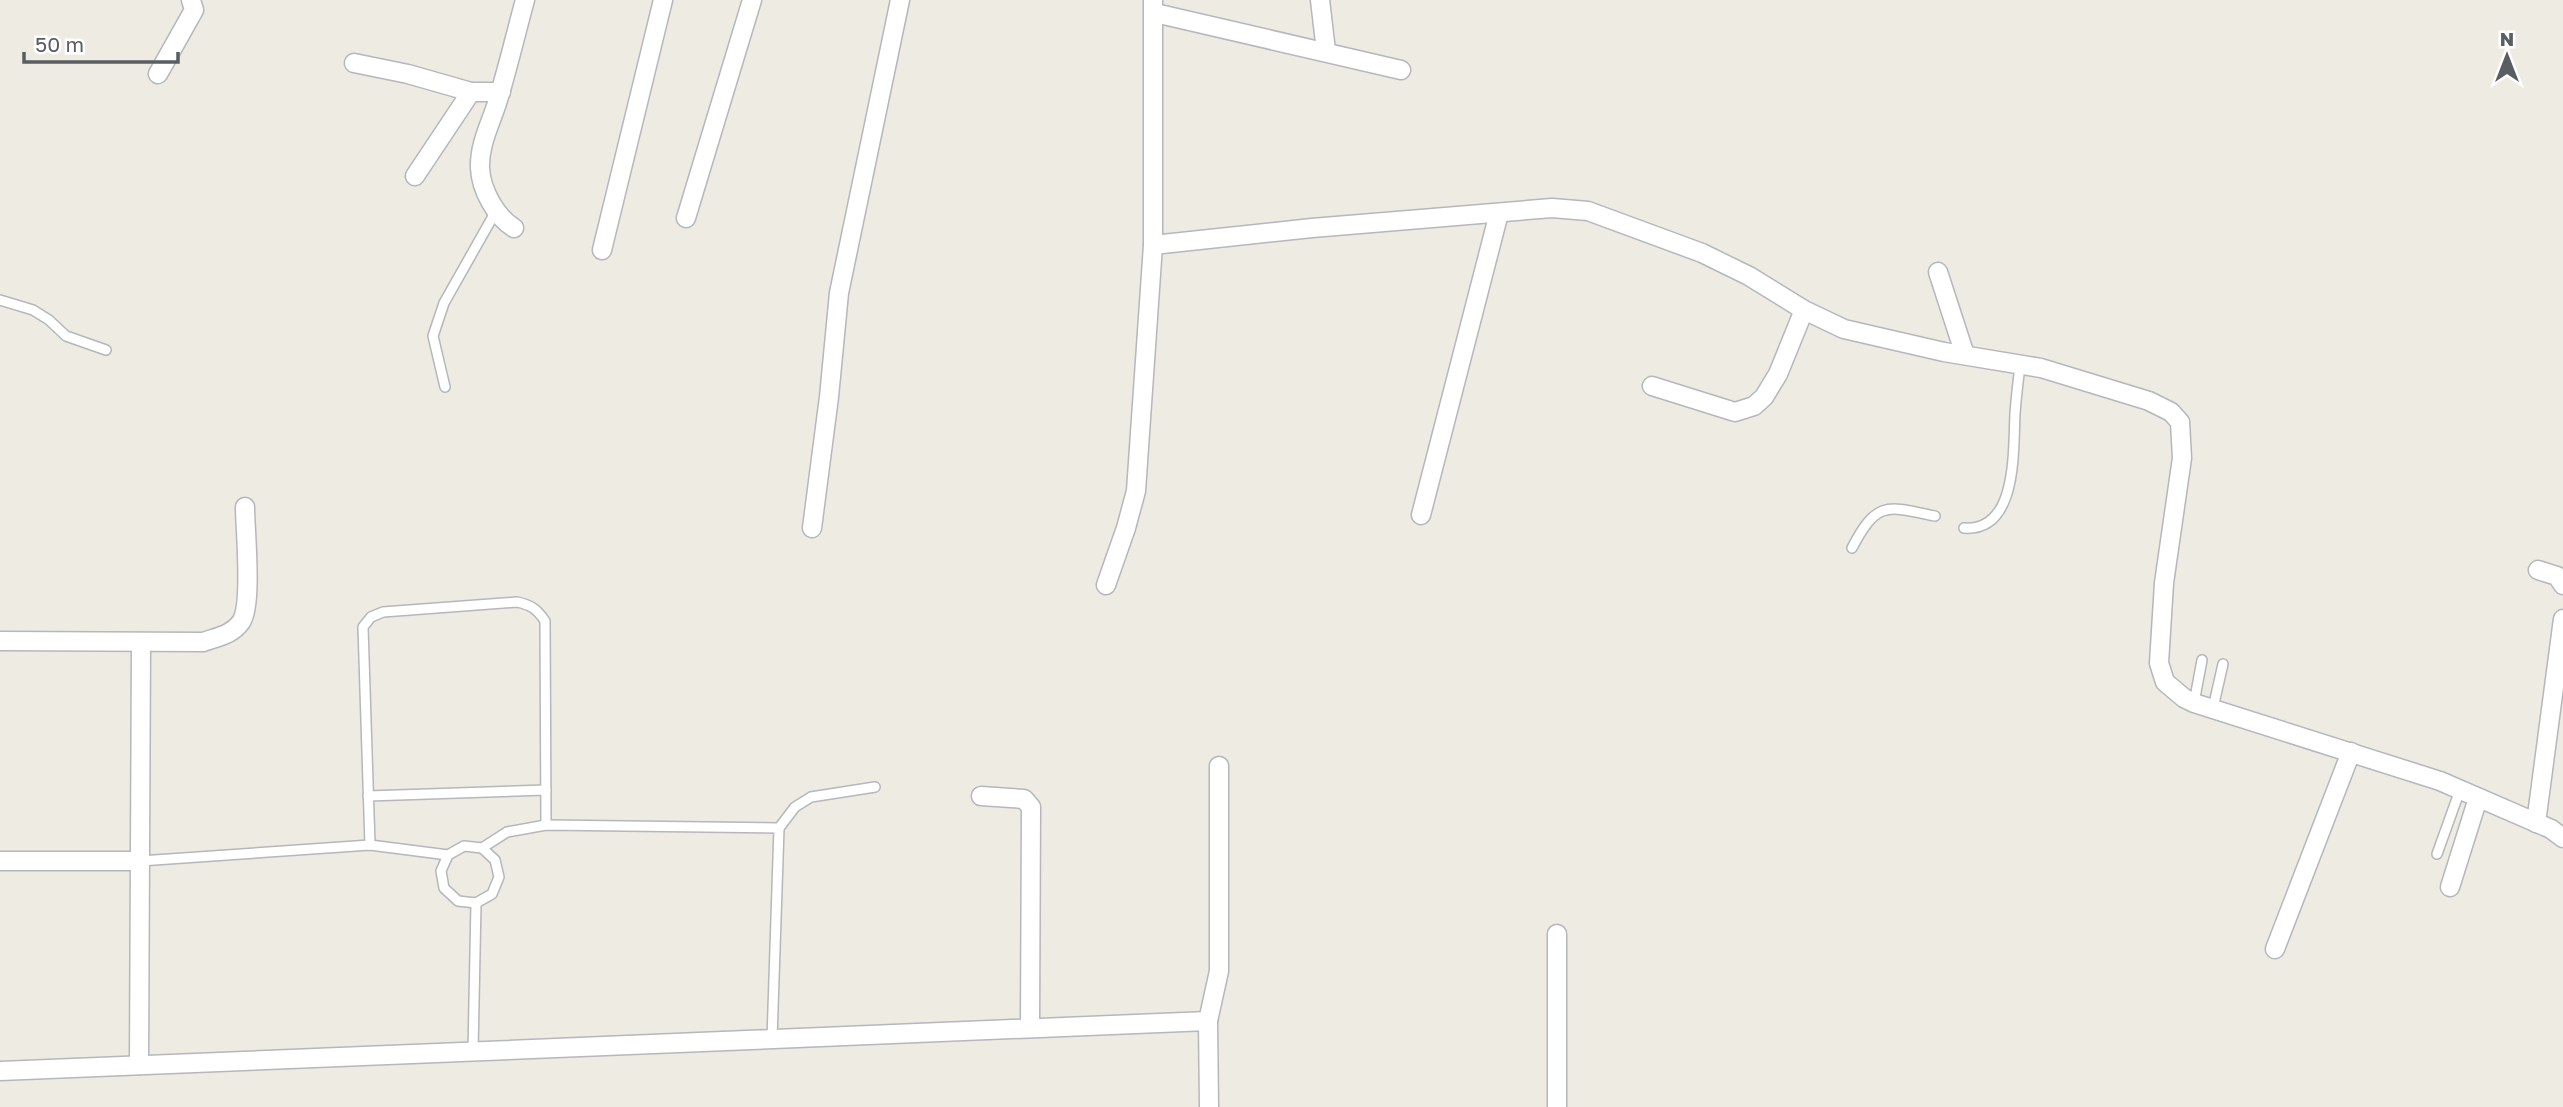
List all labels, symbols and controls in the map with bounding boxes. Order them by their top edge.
scale bar [24,21,178,65]
north arrow [2472,21,2542,91]
text: N [2500,27,2514,50]
text: 50 m [35,31,84,57]

